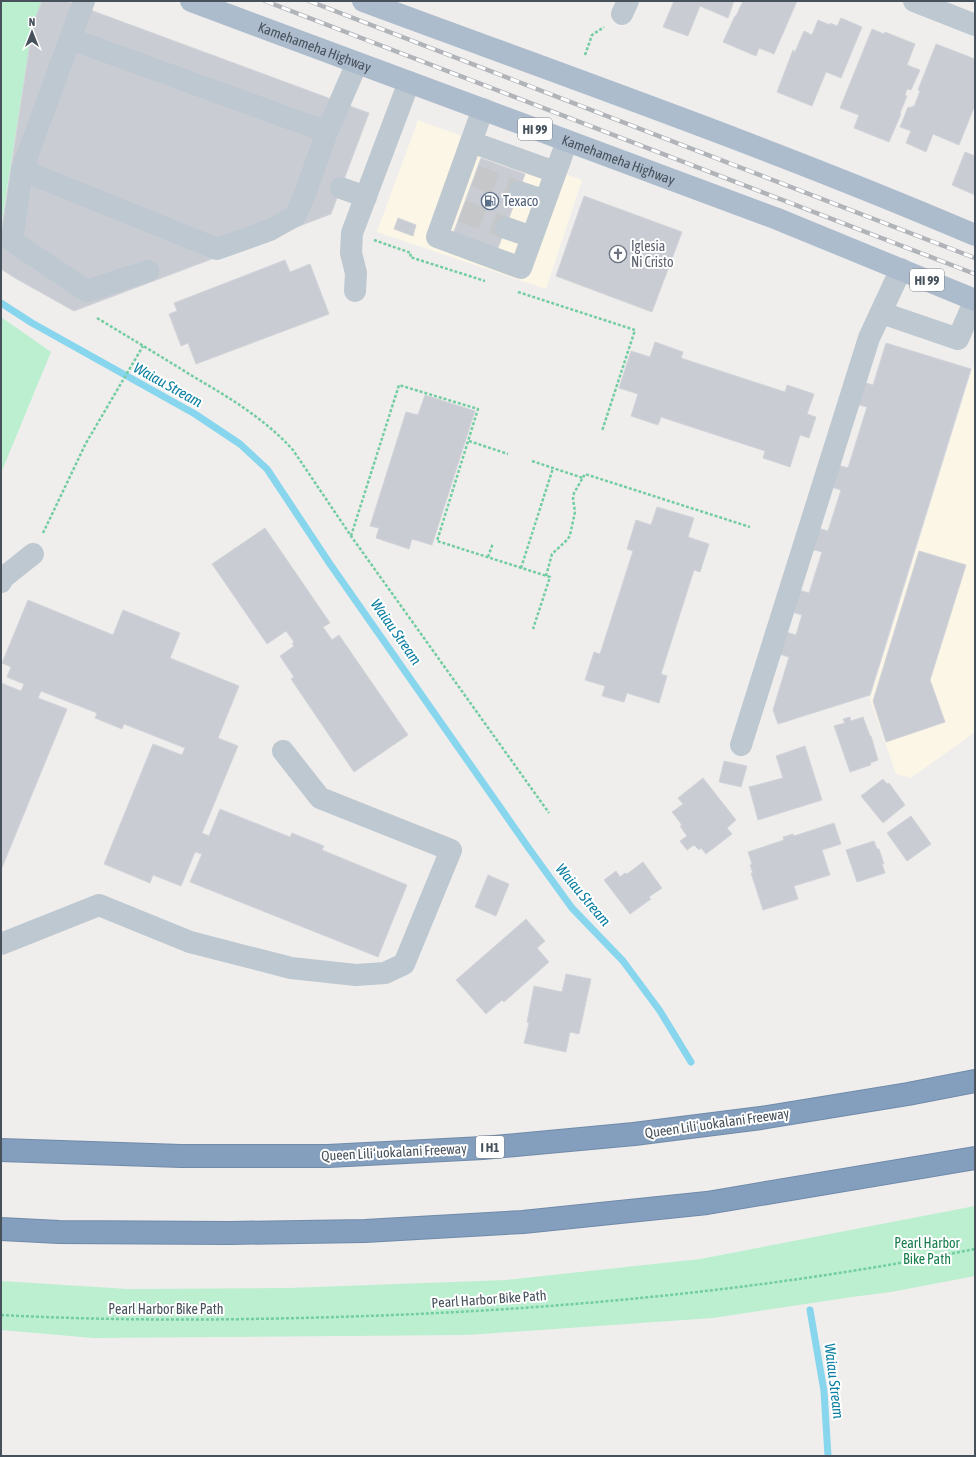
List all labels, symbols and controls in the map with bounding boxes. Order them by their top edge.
north arrow [12,12,52,52]
text: N [29,16,35,28]
street label: Kamehameha Highway [256,19,374,75]
road number: HI 99 [518,118,552,140]
street label: Kamehameha Highway [560,132,677,188]
fuel station icon: Texaco [480,191,500,211]
place label: Texaco [503,193,538,209]
place label: Iglesia Ni Cristo [631,238,673,270]
church icon: Iglesia Ni Cristo [608,244,628,264]
road number: HI 99 [910,269,944,291]
water label: Waiau Stream [131,359,206,411]
water label: Waiau Stream [368,596,425,668]
water label: Waiau Stream [552,860,614,929]
street label: Queen Liliʻuokalani Freeway [644,1105,790,1141]
road number: I H1 [476,1136,504,1158]
street label: Queen Liliʻuokalani Freeway [321,1140,467,1164]
park label: Pearl Harbor Bike Path [894,1235,961,1267]
street label: Pearl Harbor Bike Path [431,1287,547,1311]
street label: Pearl Harbor Bike Path [108,1301,224,1317]
water label: Waiau Stream [821,1342,848,1420]

